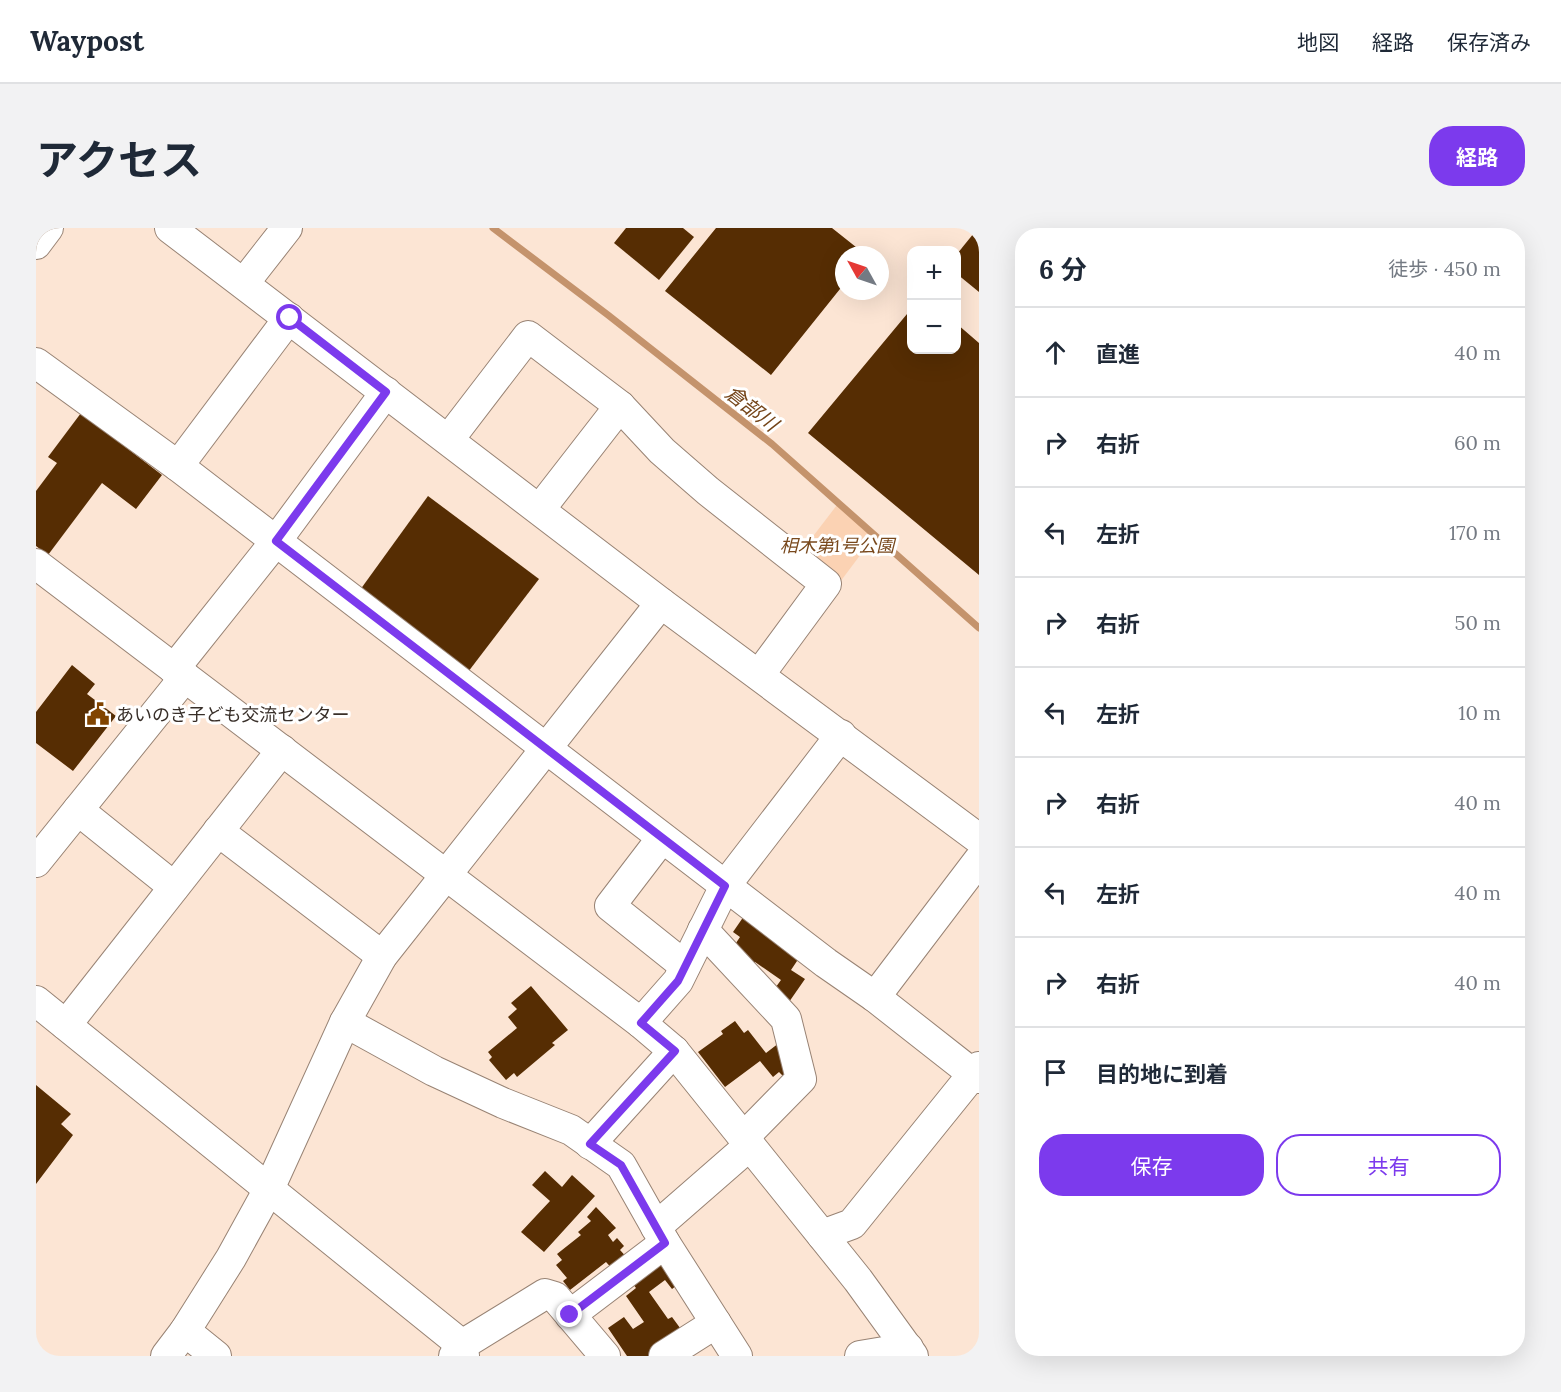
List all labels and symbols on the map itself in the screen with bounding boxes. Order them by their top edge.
north arrow [835,246,889,300]
route start [276,304,302,330]
water label: 倉部川 [721,380,785,438]
park label: 相木第1号公園 [780,534,897,557]
public building icon: あいのき子ども交流センター [85,701,111,727]
place label: あいのき子ども交流センター [116,703,349,726]
route end [556,1301,582,1327]

